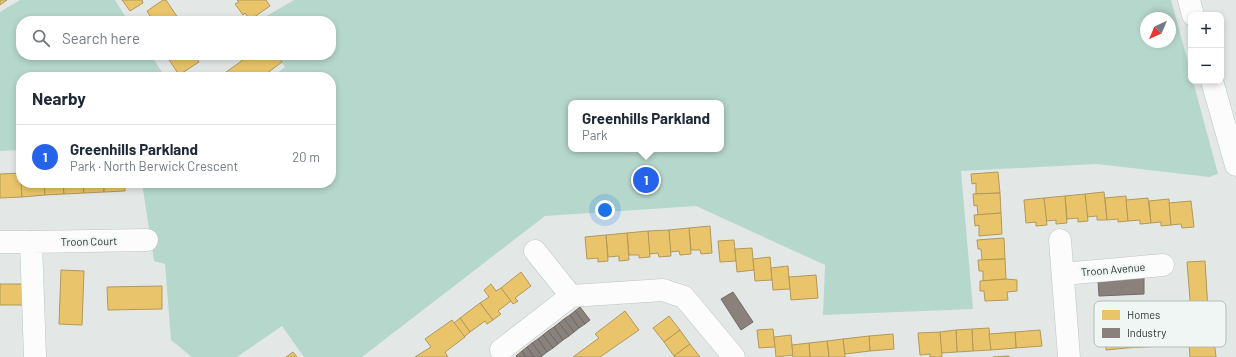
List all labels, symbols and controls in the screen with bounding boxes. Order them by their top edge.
north arrow [1140,12,1176,48]
map controls [1188,12,1224,84]
button: + [1188,12,1224,48]
search box [16,16,336,60]
icon: search [30,27,52,49]
text: Search here [62,29,140,47]
button: − [1188,48,1224,84]
text: Nearby [32,88,86,108]
popup [568,100,724,152]
text: Greenhills Parkland [582,109,710,127]
text: Park [582,127,608,143]
text: Greenhills Parkland [70,140,198,158]
text: 1 [43,149,47,165]
text: 20 m [292,149,320,165]
text: Park · North Berwick Crescent [70,158,238,174]
pin: 1 [633,165,659,195]
your location [595,200,615,220]
street label: Troon Court [61,234,117,248]
street label: Troon Avenue [1080,260,1146,278]
legend [1094,301,1226,347]
text: Homes [1127,308,1160,321]
text: Industry [1127,326,1166,339]

